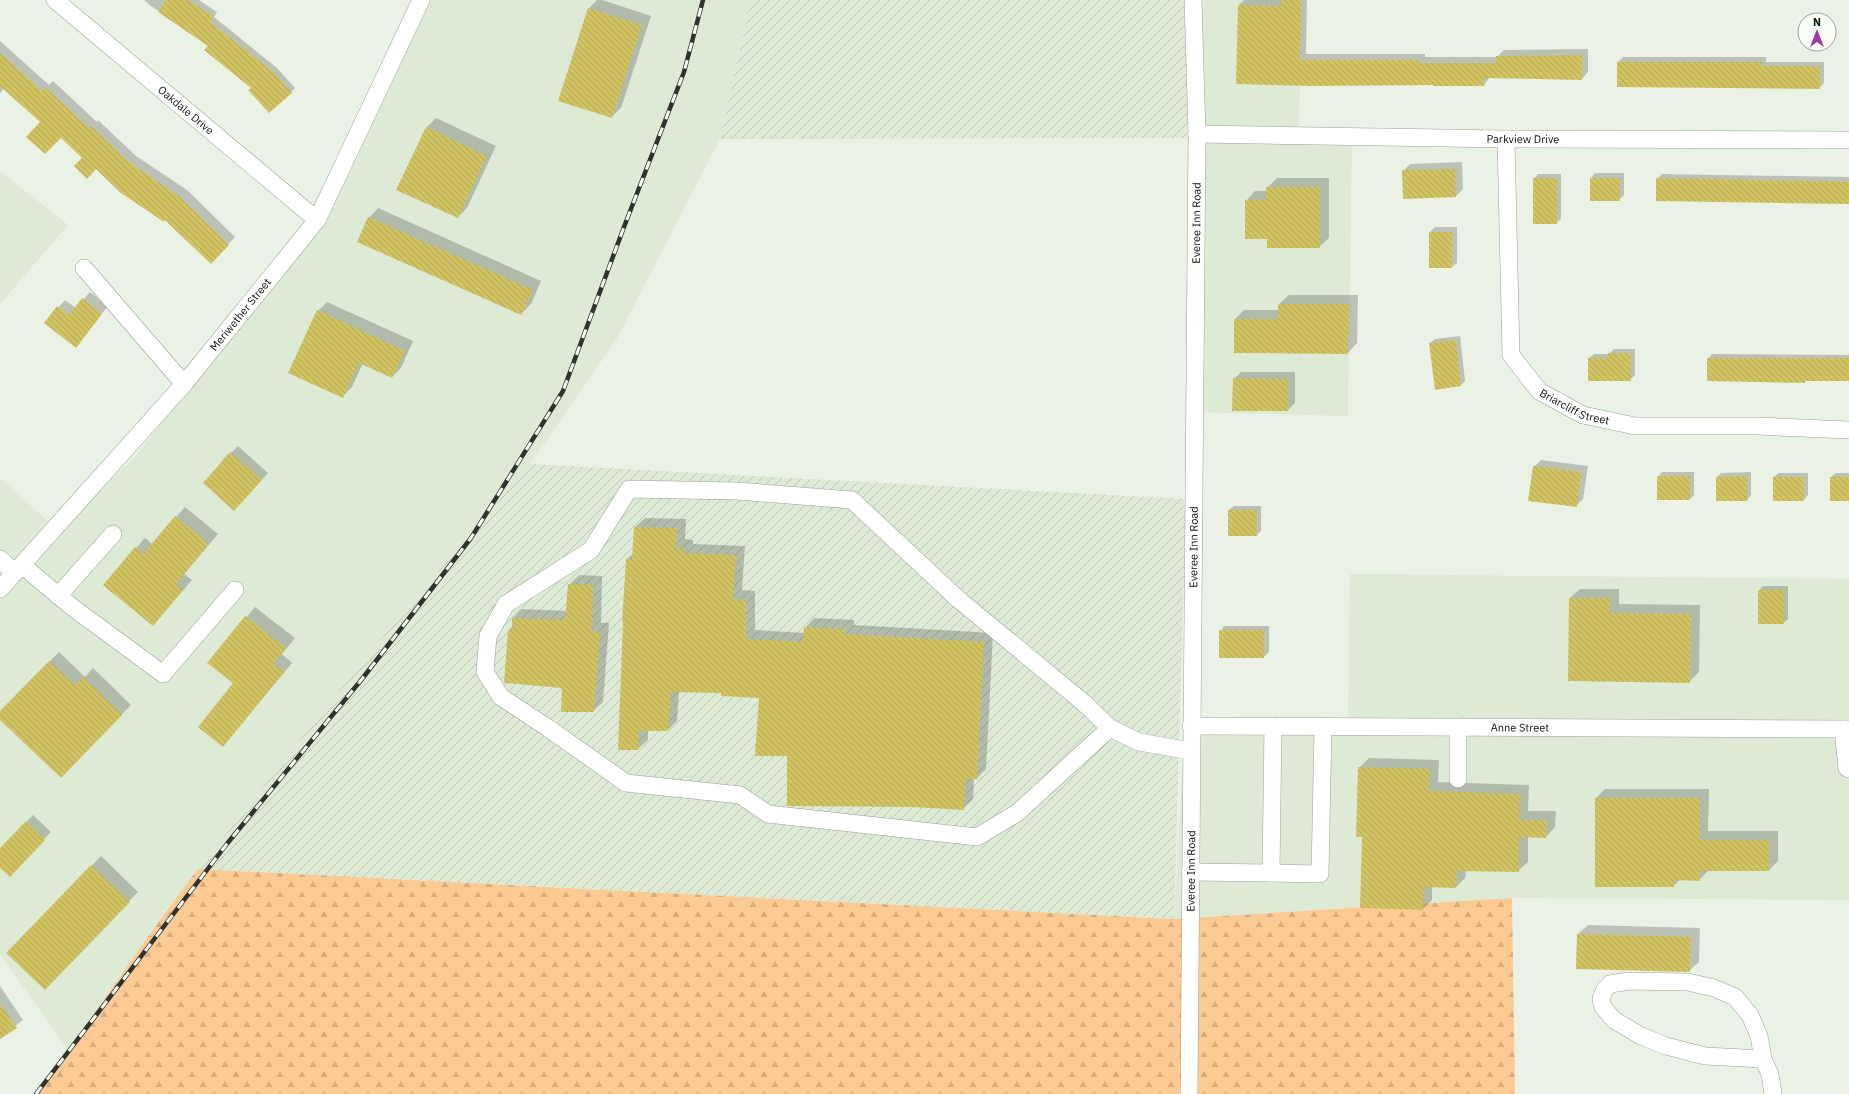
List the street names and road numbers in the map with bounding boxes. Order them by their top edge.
street label: Oakdale Drive [155,82,217,137]
street label: Parkview Drive [1486,132,1559,146]
street label: Everee Inn Road [1189,182,1204,264]
street label: Meriwether Street [207,275,274,354]
street label: Briarcliff Street [1537,386,1611,427]
street label: Everee Inn Road [1186,506,1201,588]
street label: Anne Street [1491,720,1549,735]
street label: Everee Inn Road [1184,830,1198,912]

